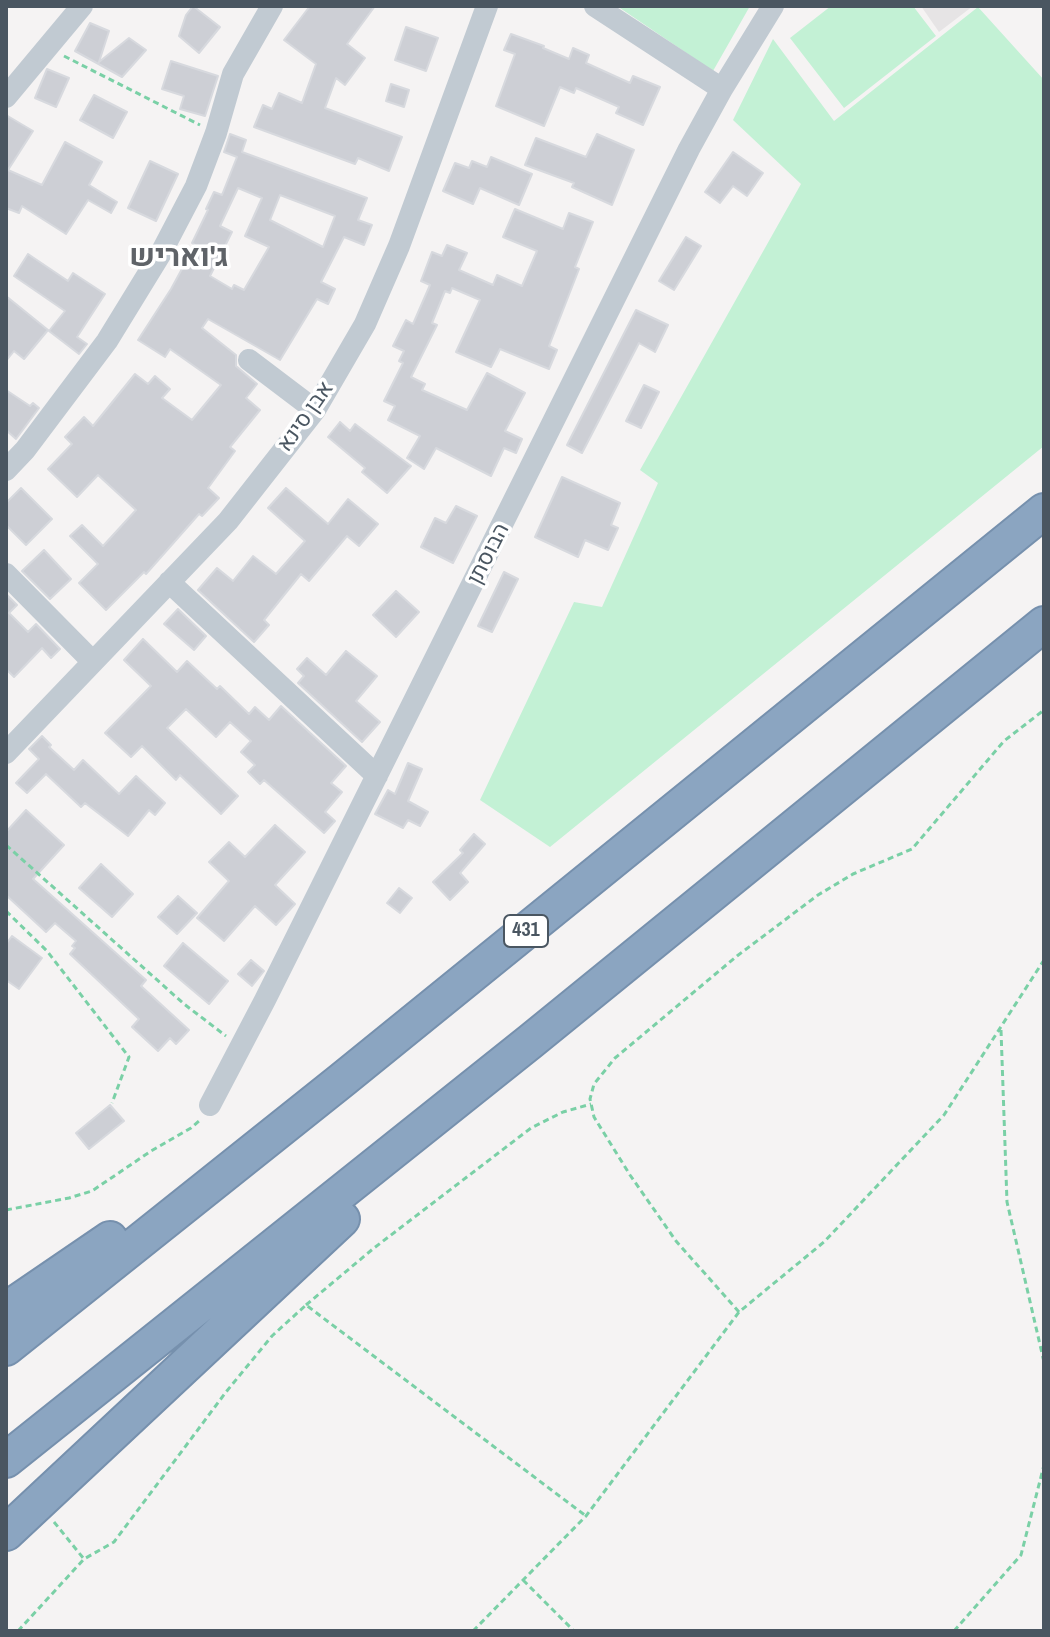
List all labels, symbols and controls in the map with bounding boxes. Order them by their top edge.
district label: ג'ואריש [129,240,229,276]
street label: אבן סינא [272,377,340,457]
street label: הבוסתן [462,519,516,589]
road number: 431 [504,915,548,947]

